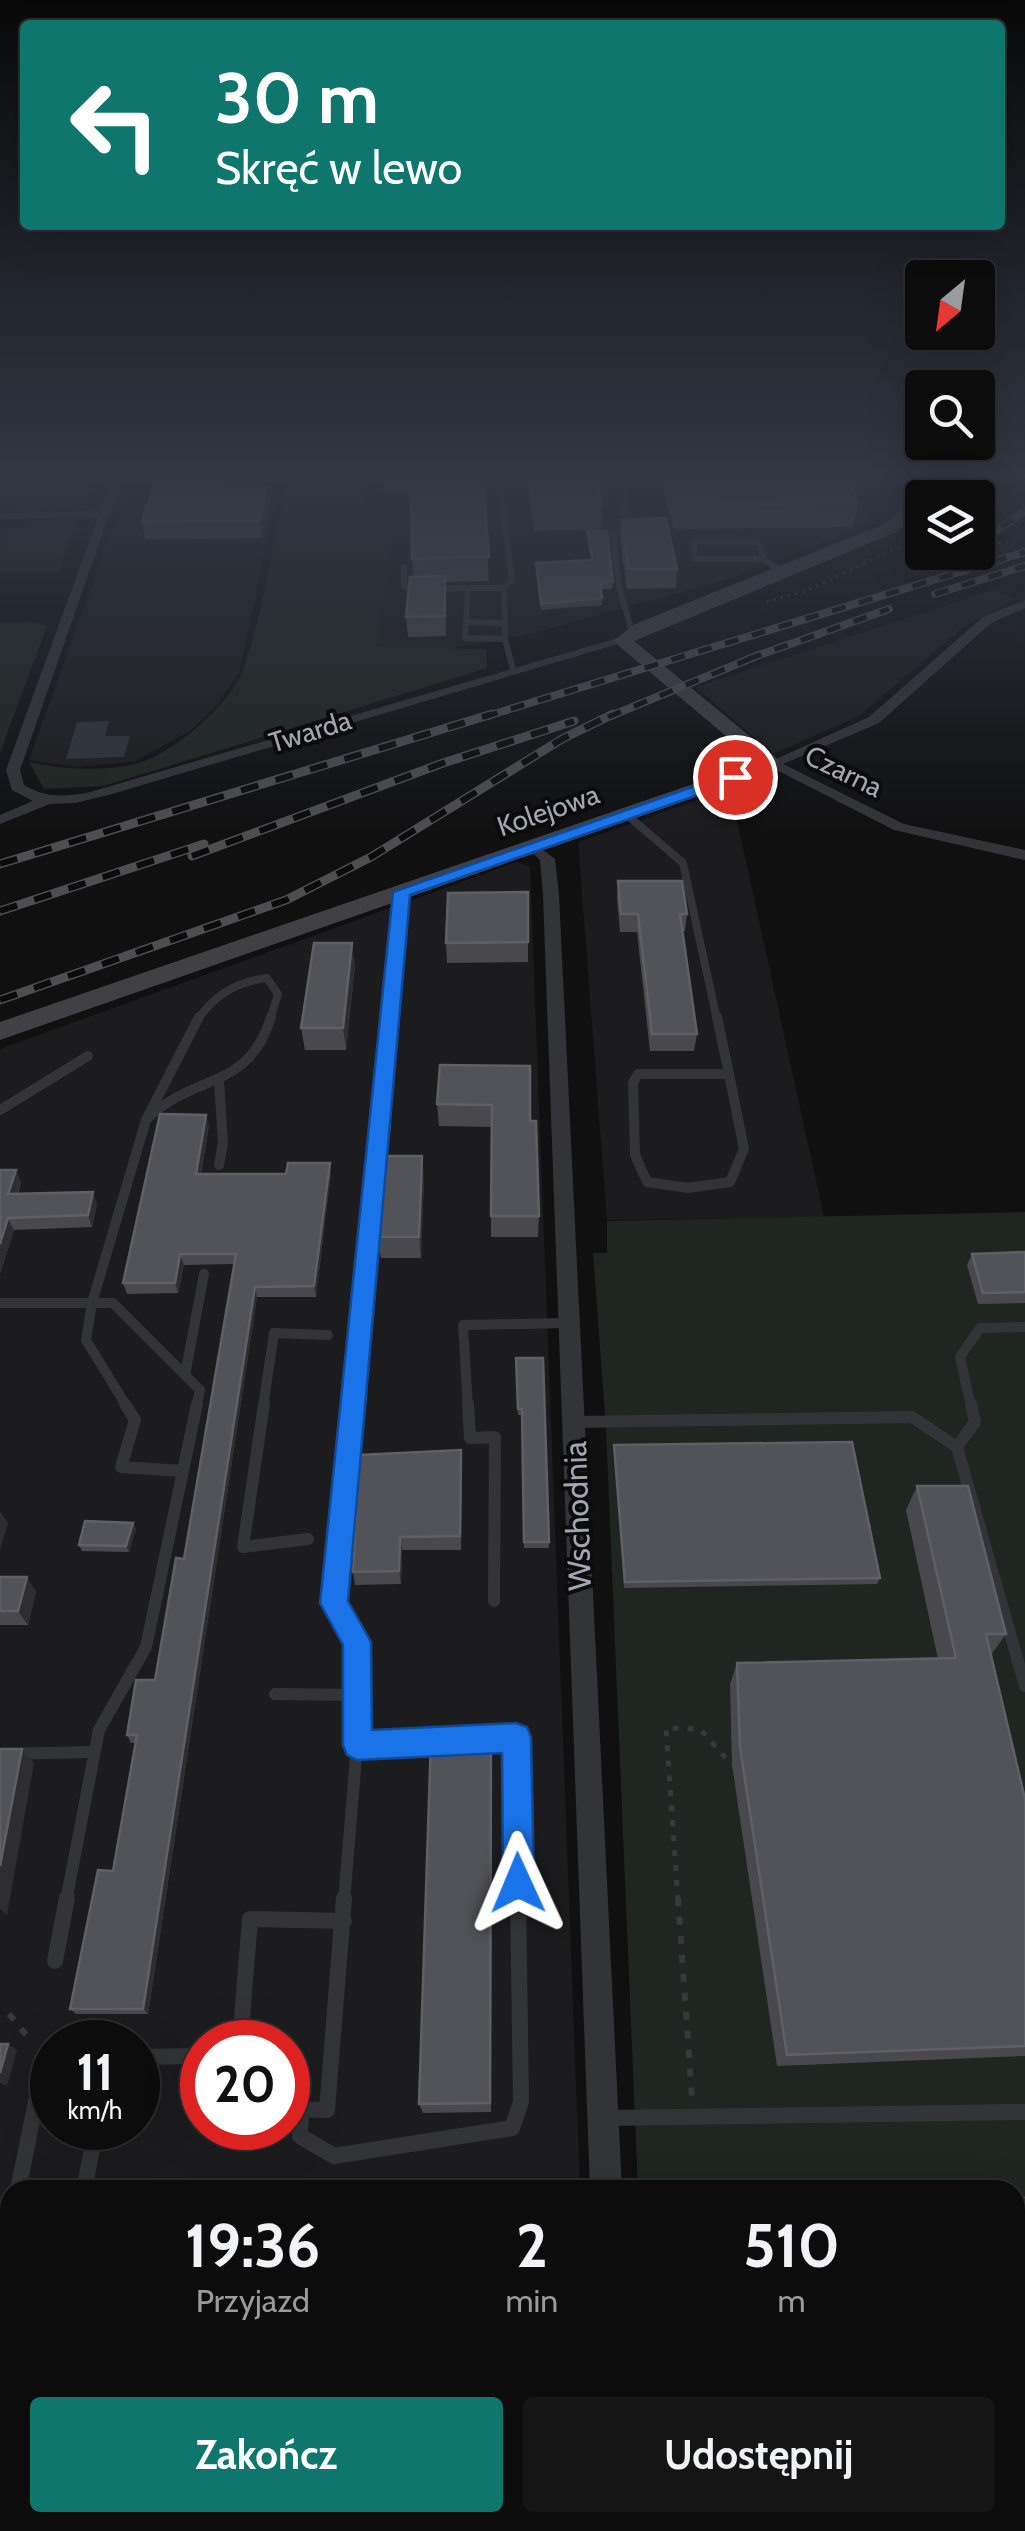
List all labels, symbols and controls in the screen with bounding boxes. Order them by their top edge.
text: 30 m [215,55,379,141]
icon: left [50,60,180,190]
text: Skręć w lewo [215,141,462,195]
north arrow [905,260,995,350]
map controls [905,260,995,570]
button: search [905,370,995,460]
button: layers [905,480,995,570]
street label: Twarda [265,702,356,760]
pin [693,735,778,820]
street label: Czarna [800,738,889,804]
icon: arrive [708,750,763,805]
street label: Kolejowa [492,777,604,843]
street label: Wschodnia [555,1440,599,1591]
position arrow [466,1831,570,1935]
speed limit sign: 20 [180,2020,310,2150]
text: 11 [77,2042,113,2103]
text: km/h [68,2095,122,2125]
text: 19:36 [185,2209,320,2282]
text: 2 [516,2209,548,2282]
text: 510 [743,2209,840,2282]
text: Przyjazd [196,2281,310,2320]
text: min [505,2281,558,2320]
text: m [778,2281,806,2320]
button: Zakończ [30,2397,503,2512]
button: Udostępnij [523,2397,995,2512]

